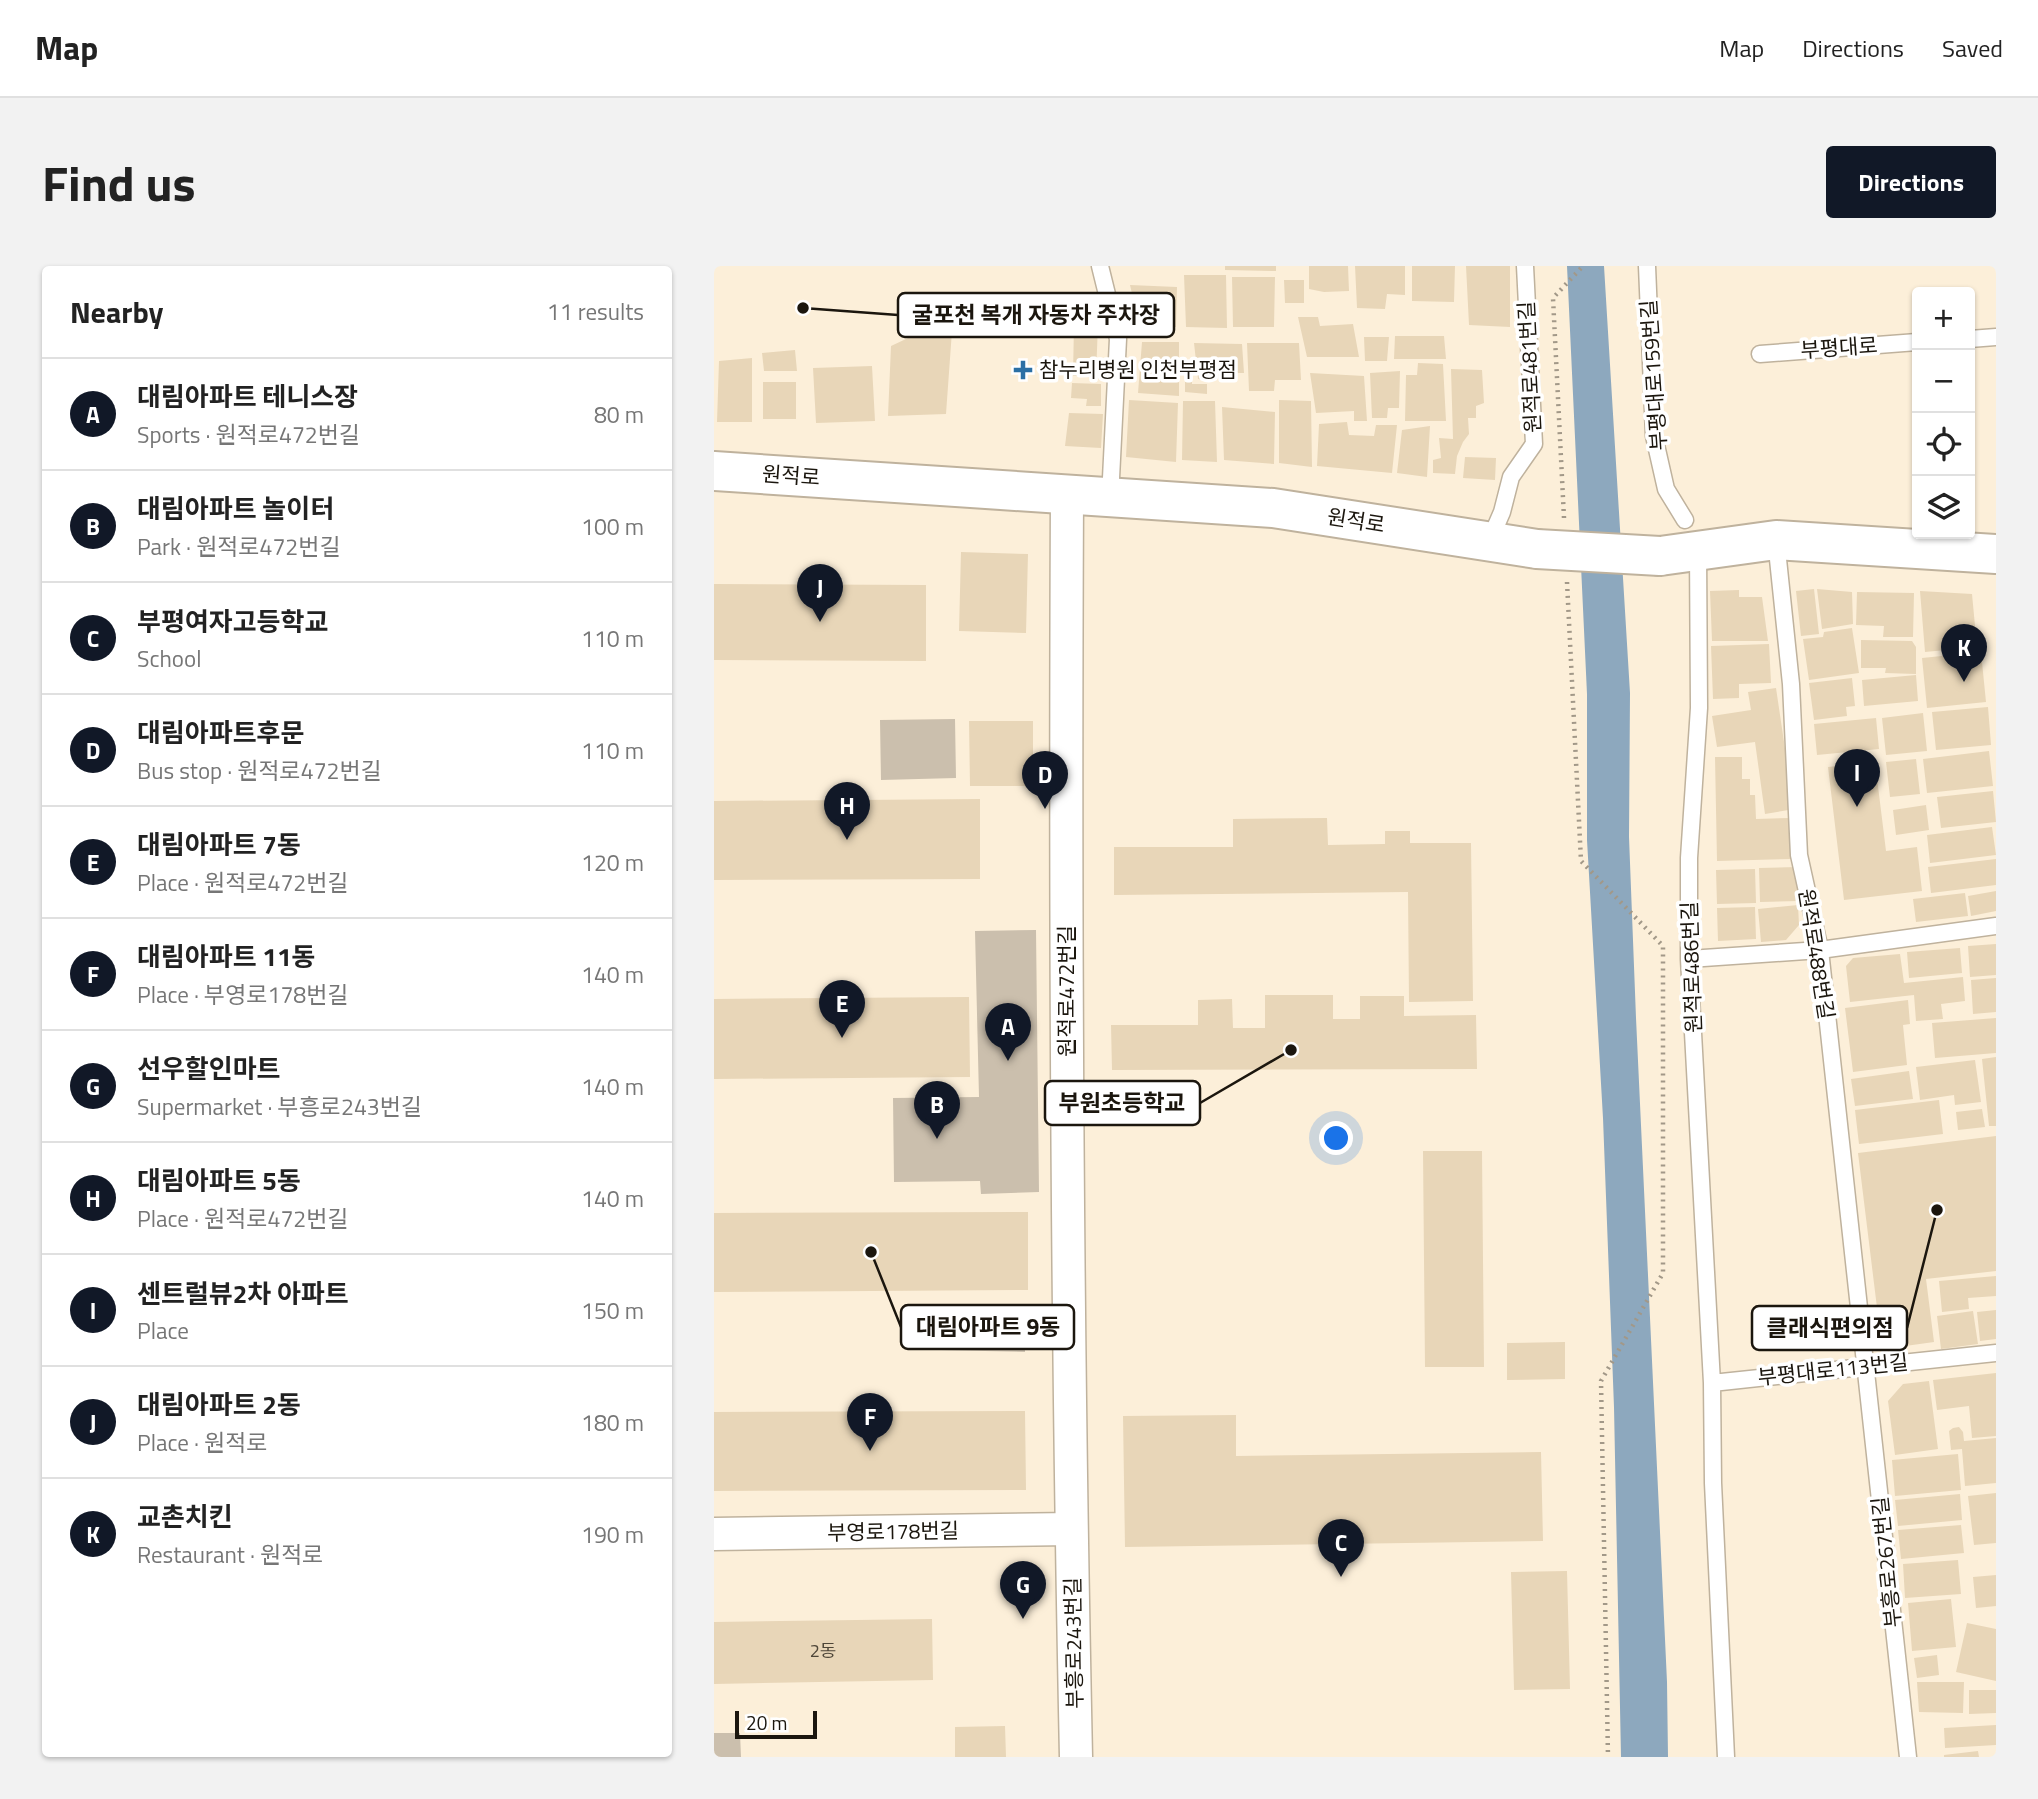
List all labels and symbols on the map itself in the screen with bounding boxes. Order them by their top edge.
callout: 굴포천 복개 자동차 주차장 [898,293,1174,337]
text: 굴포천 복개 자동차 주차장 [912,297,1160,332]
street label: 부평대로159번길 [1632,299,1674,452]
street label: 원적로481번길 [1510,300,1548,434]
street label: 부평대로 [1799,328,1879,366]
place label: 참누리병원 인천부평점 [1039,353,1237,385]
marker: 참누리병원 인천부평점 [1013,360,1033,380]
street label: 원적로 [761,457,821,493]
street label: 원적로 [1325,500,1387,540]
pin: J [797,564,843,622]
pin: K [1941,624,1987,682]
pin: I [1834,749,1880,807]
pin: D [1022,751,1068,809]
pin: H [824,782,870,840]
street label: 원적로488번길 [1791,886,1843,1021]
street label: 원적로486번길 [1673,901,1709,1033]
street label: 원적로472번길 [1050,925,1082,1057]
pin: E [819,980,865,1038]
pin: A [985,1003,1031,1061]
pin: B [914,1081,960,1139]
callout: 부원초등학교 [1045,1081,1200,1125]
text: 부원초등학교 [1059,1085,1185,1120]
your location [1319,1121,1353,1155]
callout: 대림아파트 9동 [901,1305,1074,1349]
callout: 클래식편의점 [1752,1306,1907,1350]
text: 대림아파트 9동 [916,1309,1060,1344]
text: 클래식편의점 [1767,1310,1893,1345]
street label: 부평대로113번길 [1756,1345,1910,1393]
pin: F [847,1393,893,1451]
street label: 부흥로267번길 [1863,1495,1909,1629]
street label: 부영로178번길 [827,1514,959,1548]
pin: C [1318,1519,1364,1577]
pin: G [1000,1561,1046,1619]
street label: 부흥로243번길 [1056,1577,1090,1709]
house number: 2동 [810,1637,836,1664]
scale bar [735,1708,817,1740]

